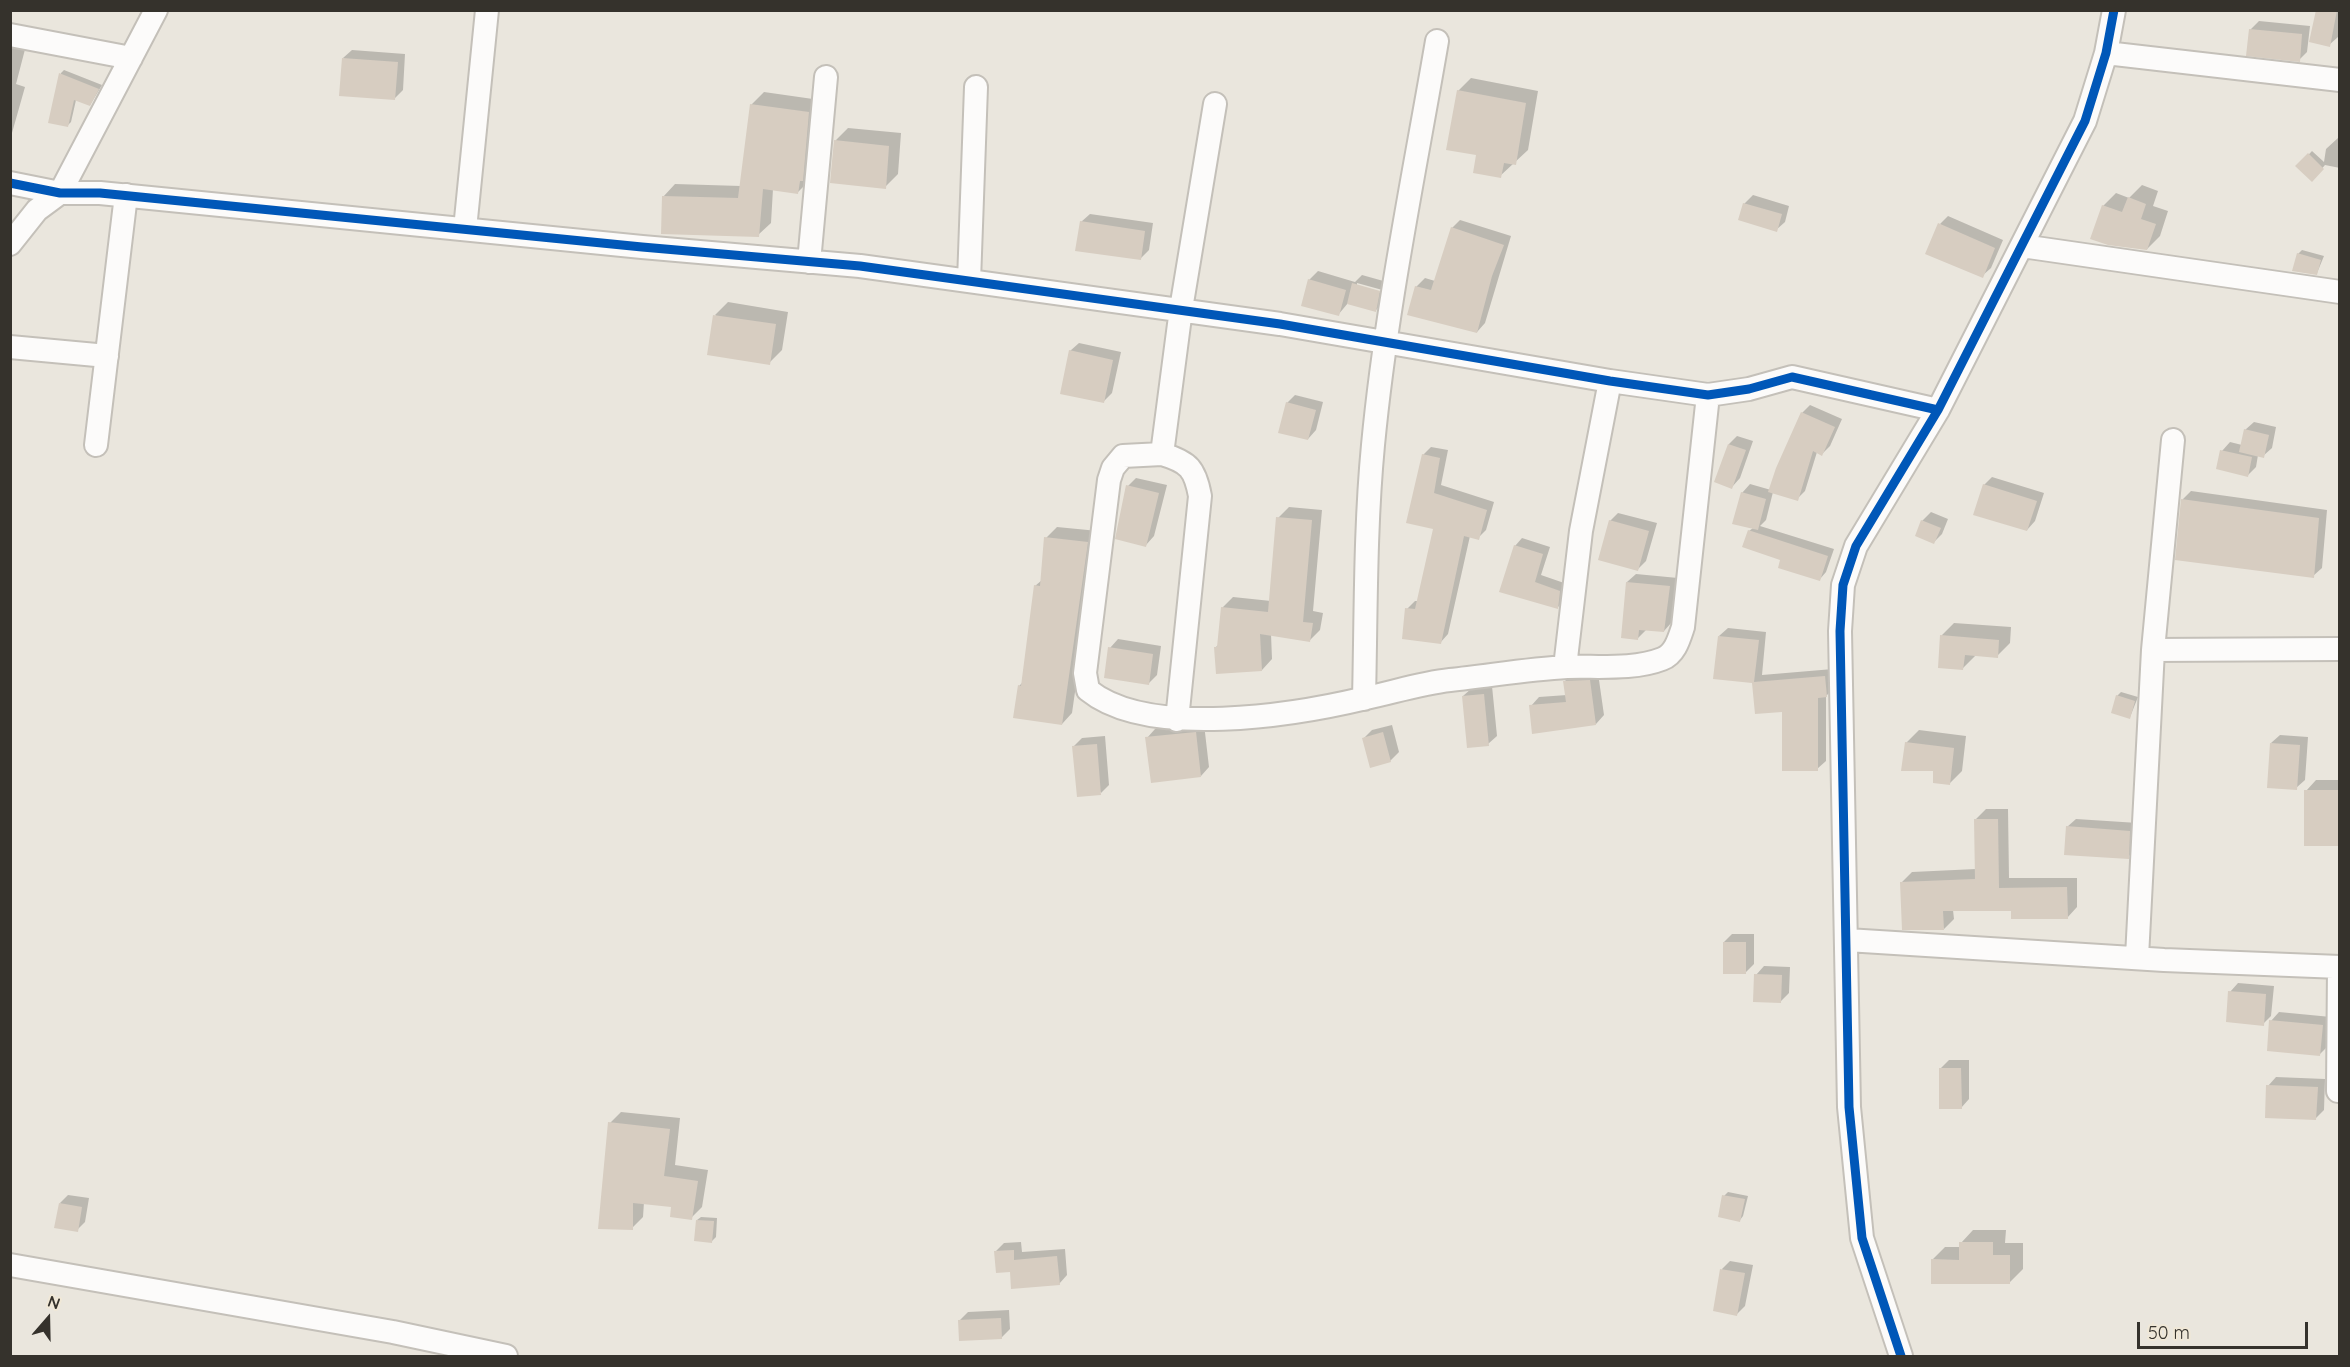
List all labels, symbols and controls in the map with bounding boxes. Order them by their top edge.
north arrow [18,1289,78,1349]
text: N [45,1291,63,1313]
scale bar [2140,1310,2311,1348]
text: 50 m [2148,1321,2190,1344]

